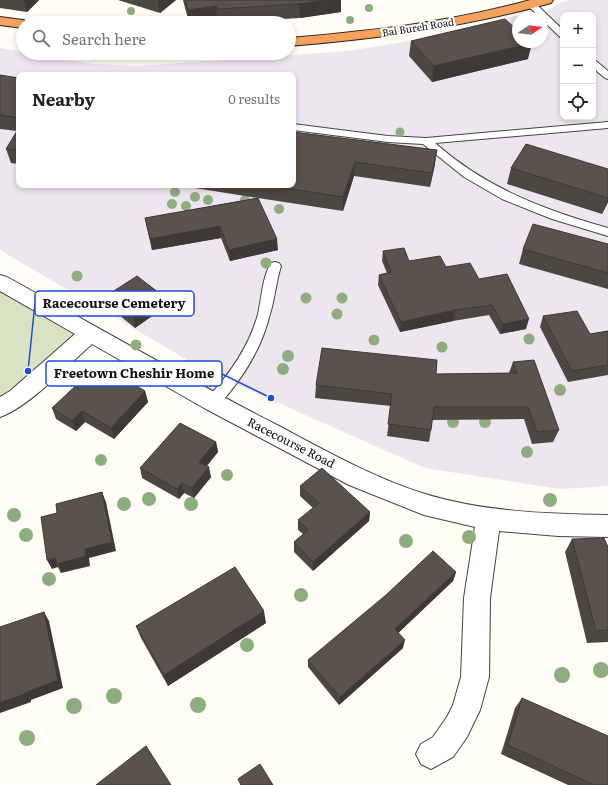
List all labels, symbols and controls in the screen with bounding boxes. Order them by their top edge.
north arrow [512,12,548,48]
map controls [560,12,596,120]
button: + [560,12,596,48]
street label: Bai Bureh Road [381,13,455,40]
search box [16,16,296,60]
icon: search [30,27,52,49]
text: Search here [62,27,146,50]
button: − [560,48,596,84]
button: locate [560,84,596,120]
text: Nearby [32,86,95,111]
text: 0 results [228,89,280,108]
callout: Racecourse Cemetery [35,291,194,316]
text: Racecourse Cemetery [43,293,186,312]
callout: Freetown Cheshir Home [46,361,222,386]
text: Freetown Cheshir Home [54,363,214,382]
street label: Racecourse Road [244,412,339,472]

